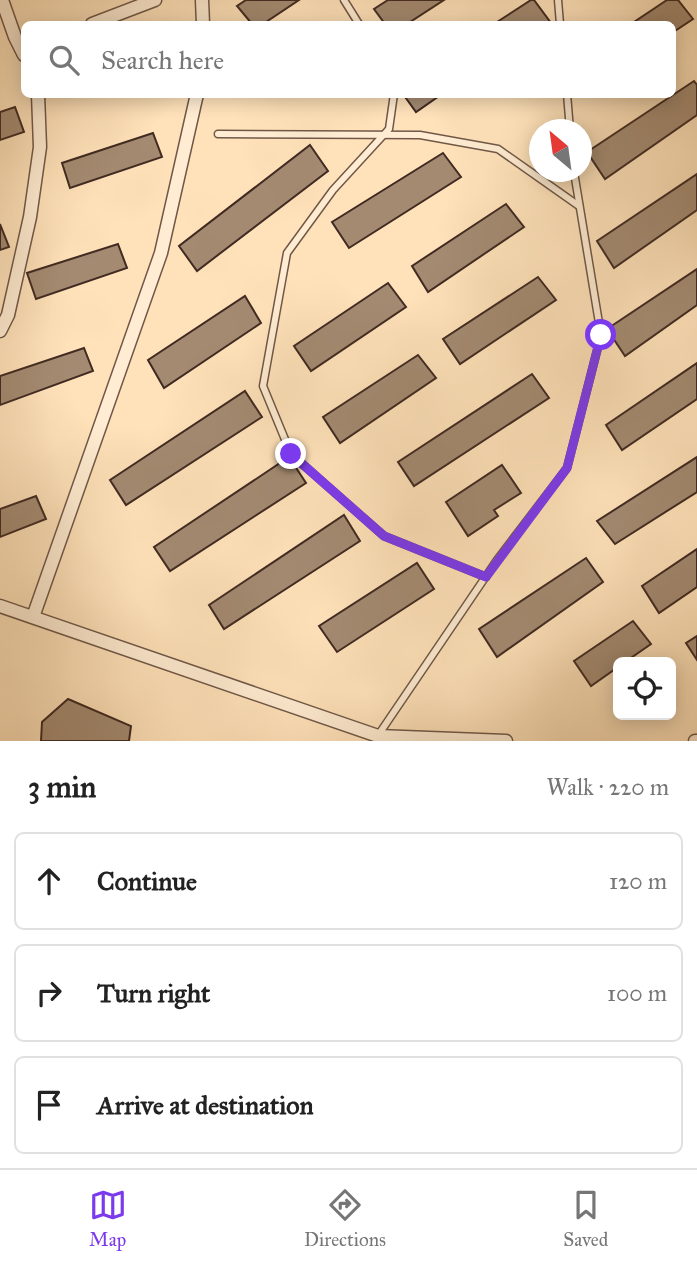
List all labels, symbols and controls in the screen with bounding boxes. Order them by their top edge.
search box [21,21,676,98]
icon: search [45,41,83,79]
text: Search here [101,44,224,76]
north arrow [529,119,592,182]
route start [585,319,616,350]
route end [275,438,306,469]
map controls [613,657,676,720]
button: locate [613,657,676,720]
text: 3 min [28,769,96,805]
text: Walk · 220 m [546,773,669,801]
icon: ahead [30,862,68,900]
text: Continue [97,865,197,897]
text: 120 m [609,867,667,895]
icon: right [30,974,68,1012]
text: Turn right [97,977,210,1009]
text: 100 m [607,979,667,1007]
icon: arrive [30,1086,68,1124]
text: Arrive at destination [97,1089,314,1121]
tab: Map [89,1186,127,1251]
tab: Directions [304,1186,386,1251]
tab: Saved [563,1186,608,1251]

